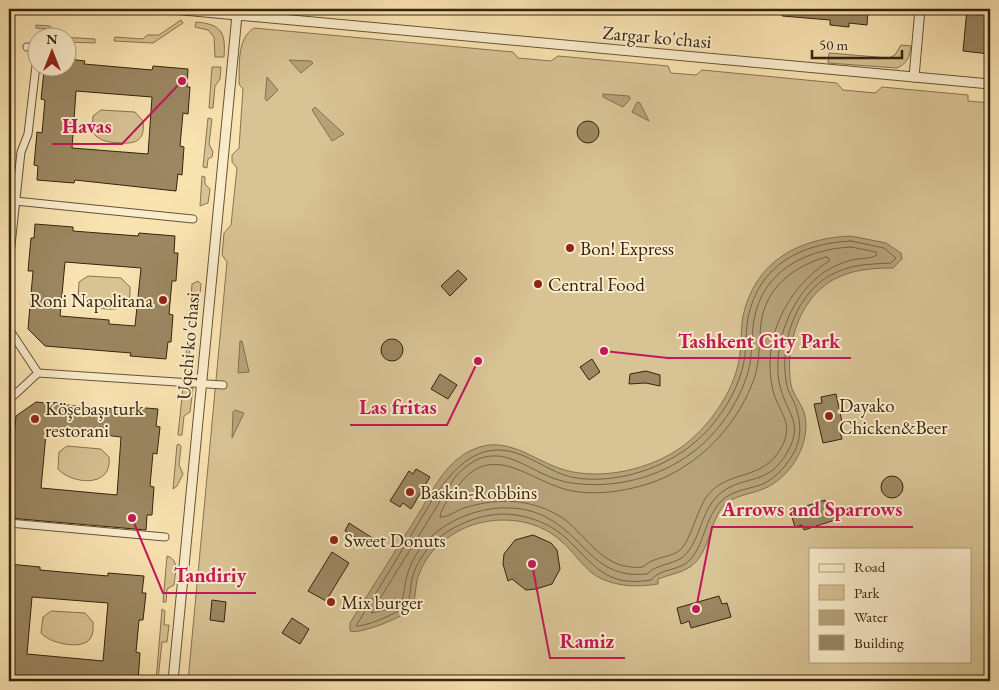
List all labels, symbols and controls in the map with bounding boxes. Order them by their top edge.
street label: Zargar ko'chasi [601,20,713,54]
north arrow [28,28,78,78]
scale bar [812,28,902,60]
text: N [46,30,58,48]
text: 50 m [819,35,848,54]
callout: Havas [52,109,122,144]
text: Havas [62,113,112,139]
place label: Bon! Express [580,236,674,261]
marker: Bon! Express [564,242,576,254]
place label: Central Food [548,272,645,297]
marker: Central Food [532,278,544,290]
place label: Roni Napolitana [30,288,153,313]
street label: Uqchi ko'chasi [171,291,205,401]
marker: Roni Napolitana [157,294,169,306]
callout: Tashkent City Park [668,323,851,358]
text: Tashkent City Park [678,328,841,354]
callout: Las fritas [350,390,447,425]
place label: Dayako Chicken&Beer [839,393,948,440]
text: Las fritas [359,394,437,420]
place label: Köşebaşı turk restorani [45,396,145,443]
marker: Dayako Chicken&Beer [823,410,835,422]
marker: Köşebaşı turk restorani [29,413,41,425]
place label: Baskin-Robbins [420,480,537,505]
marker: Baskin-Robbins [404,486,416,498]
callout: Arrows and Sparrows [712,492,913,527]
text: Arrows and Sparrows [721,496,902,522]
place label: Sweet Donuts [344,528,446,553]
marker: Sweet Donuts [328,534,340,546]
legend [809,548,972,662]
text: Road [854,557,886,576]
callout: Tandiriy [163,558,256,593]
text: Tandiriy [174,562,247,588]
text: Park [854,583,881,602]
place label: Mix burger [341,590,424,615]
marker: Mix burger [325,596,337,608]
text: Water [854,607,888,626]
callout: Ramiz [550,623,625,658]
text: Ramiz [560,628,615,654]
text: Building [854,633,904,652]

